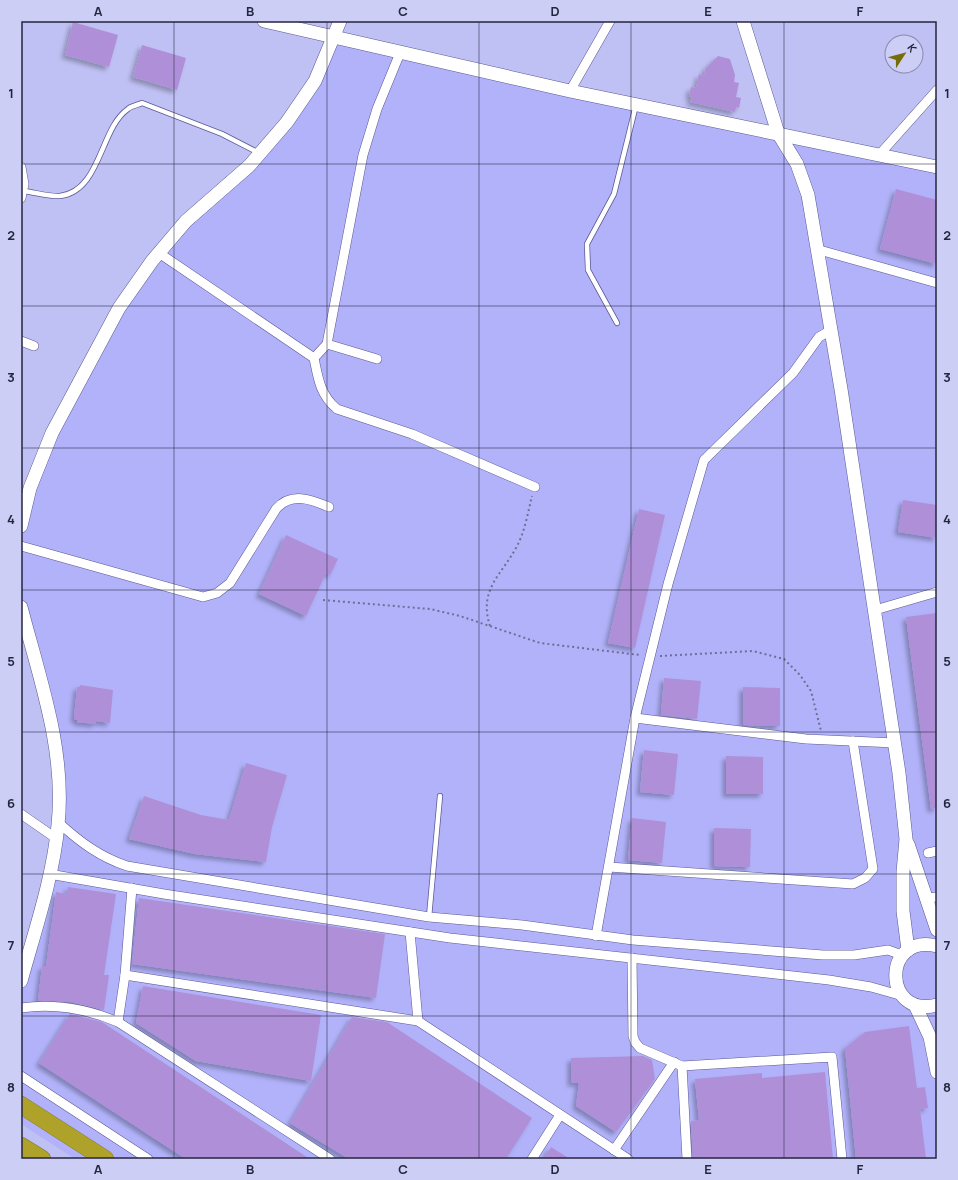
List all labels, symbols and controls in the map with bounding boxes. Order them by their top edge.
text: A [94,2,103,20]
text: B [246,2,254,20]
text: C [398,2,408,20]
text: D [550,2,560,20]
text: E [704,2,712,20]
text: F [857,2,864,20]
north arrow [884,34,924,74]
text: K [904,41,921,56]
text: 1 [8,84,14,102]
text: 1 [944,84,950,102]
text: 2 [7,226,15,244]
text: 2 [943,226,951,244]
text: 3 [7,368,15,386]
text: 3 [943,368,951,386]
text: 4 [7,510,15,528]
text: 4 [943,510,951,528]
text: 5 [7,652,15,670]
text: 5 [943,652,951,670]
text: 6 [7,794,15,812]
text: 6 [943,794,951,812]
text: 7 [8,936,15,954]
text: 7 [944,936,951,954]
text: 8 [7,1078,15,1096]
text: 8 [943,1078,951,1096]
text: A [94,1160,103,1178]
text: B [246,1160,254,1178]
text: C [398,1160,408,1178]
text: D [550,1160,560,1178]
text: E [704,1160,712,1178]
text: F [857,1160,864,1178]

